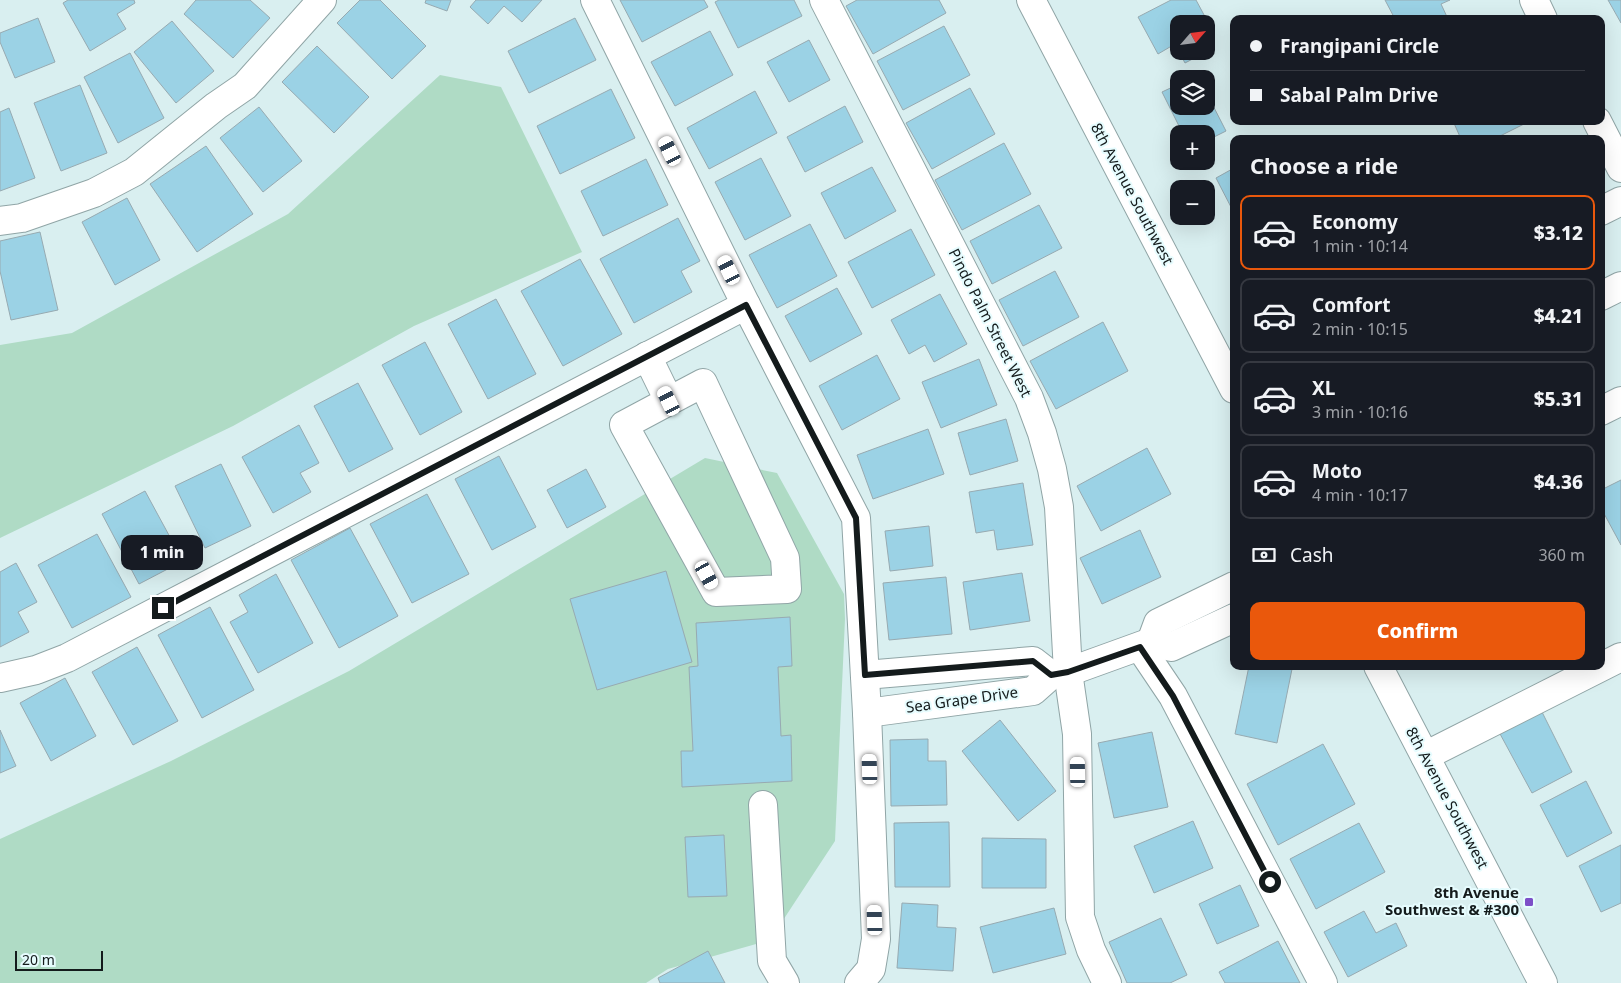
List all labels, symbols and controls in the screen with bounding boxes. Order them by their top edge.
north arrow [1170,15,1215,60]
map controls [1170,15,1215,225]
text: Frangipani Circle [1280,33,1439,59]
button: layers [1170,70,1215,115]
text: Sabal Palm Drive [1280,82,1438,108]
street label: 8th Avenue Southwest [1087,119,1179,268]
button: + [1170,125,1215,170]
car [656,134,683,168]
text: Choose a ride [1250,150,1398,180]
button: − [1170,180,1215,225]
text: Economy [1312,209,1398,235]
icon: car [1252,210,1297,255]
text: $3.12 [1534,220,1583,246]
text: 1 min · 10:14 [1312,235,1408,257]
street label: Pindo Palm Street West [945,245,1037,401]
car [715,253,742,287]
text: Comfort [1312,292,1391,318]
icon: car [1252,293,1297,338]
text: $4.21 [1534,303,1583,329]
text: 2 min · 10:15 [1312,318,1408,340]
text: XL [1312,375,1335,401]
icon: car [1252,376,1297,421]
car [655,384,682,418]
text: $5.31 [1534,386,1583,412]
text: 3 min · 10:16 [1312,401,1408,423]
text: Moto [1312,458,1362,484]
icon: car [1252,459,1297,504]
text: $4.36 [1534,469,1583,495]
text: 4 min · 10:17 [1312,484,1408,506]
callout: 1 min [122,536,204,570]
text: 1 min [140,541,184,563]
icon: cash [1250,541,1278,569]
text: Cash [1290,542,1334,568]
text: 360 m [1538,544,1585,566]
car [693,558,720,592]
route end [152,597,174,619]
button: Confirm [1250,602,1585,660]
street label: Sea Grape Drive [905,681,1019,717]
street label: 8th Avenue Southwest [1402,723,1494,872]
car [861,754,878,784]
car [1070,757,1085,787]
route start [1259,871,1281,893]
place label: 8th Avenue Southwest & #300 [1385,882,1519,919]
marker: 8th Avenue Southwest & #300 [1523,896,1535,908]
car [866,905,883,935]
scale bar [15,948,102,971]
text: 20 m [22,950,55,969]

